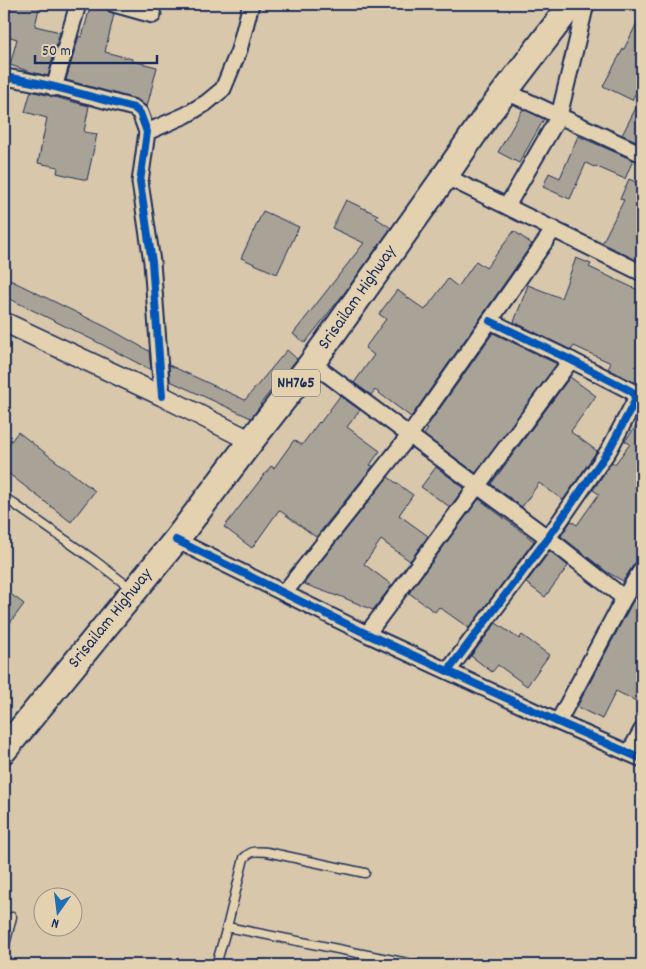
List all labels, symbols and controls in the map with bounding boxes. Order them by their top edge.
scale bar [35,32,158,64]
text: 50 m [42,41,71,63]
street label: Srisailam Highway [313,240,404,355]
road number: NH765 [272,369,320,396]
street label: Srisailam Highway [63,563,160,674]
north arrow [32,886,82,936]
text: N [49,912,61,933]

